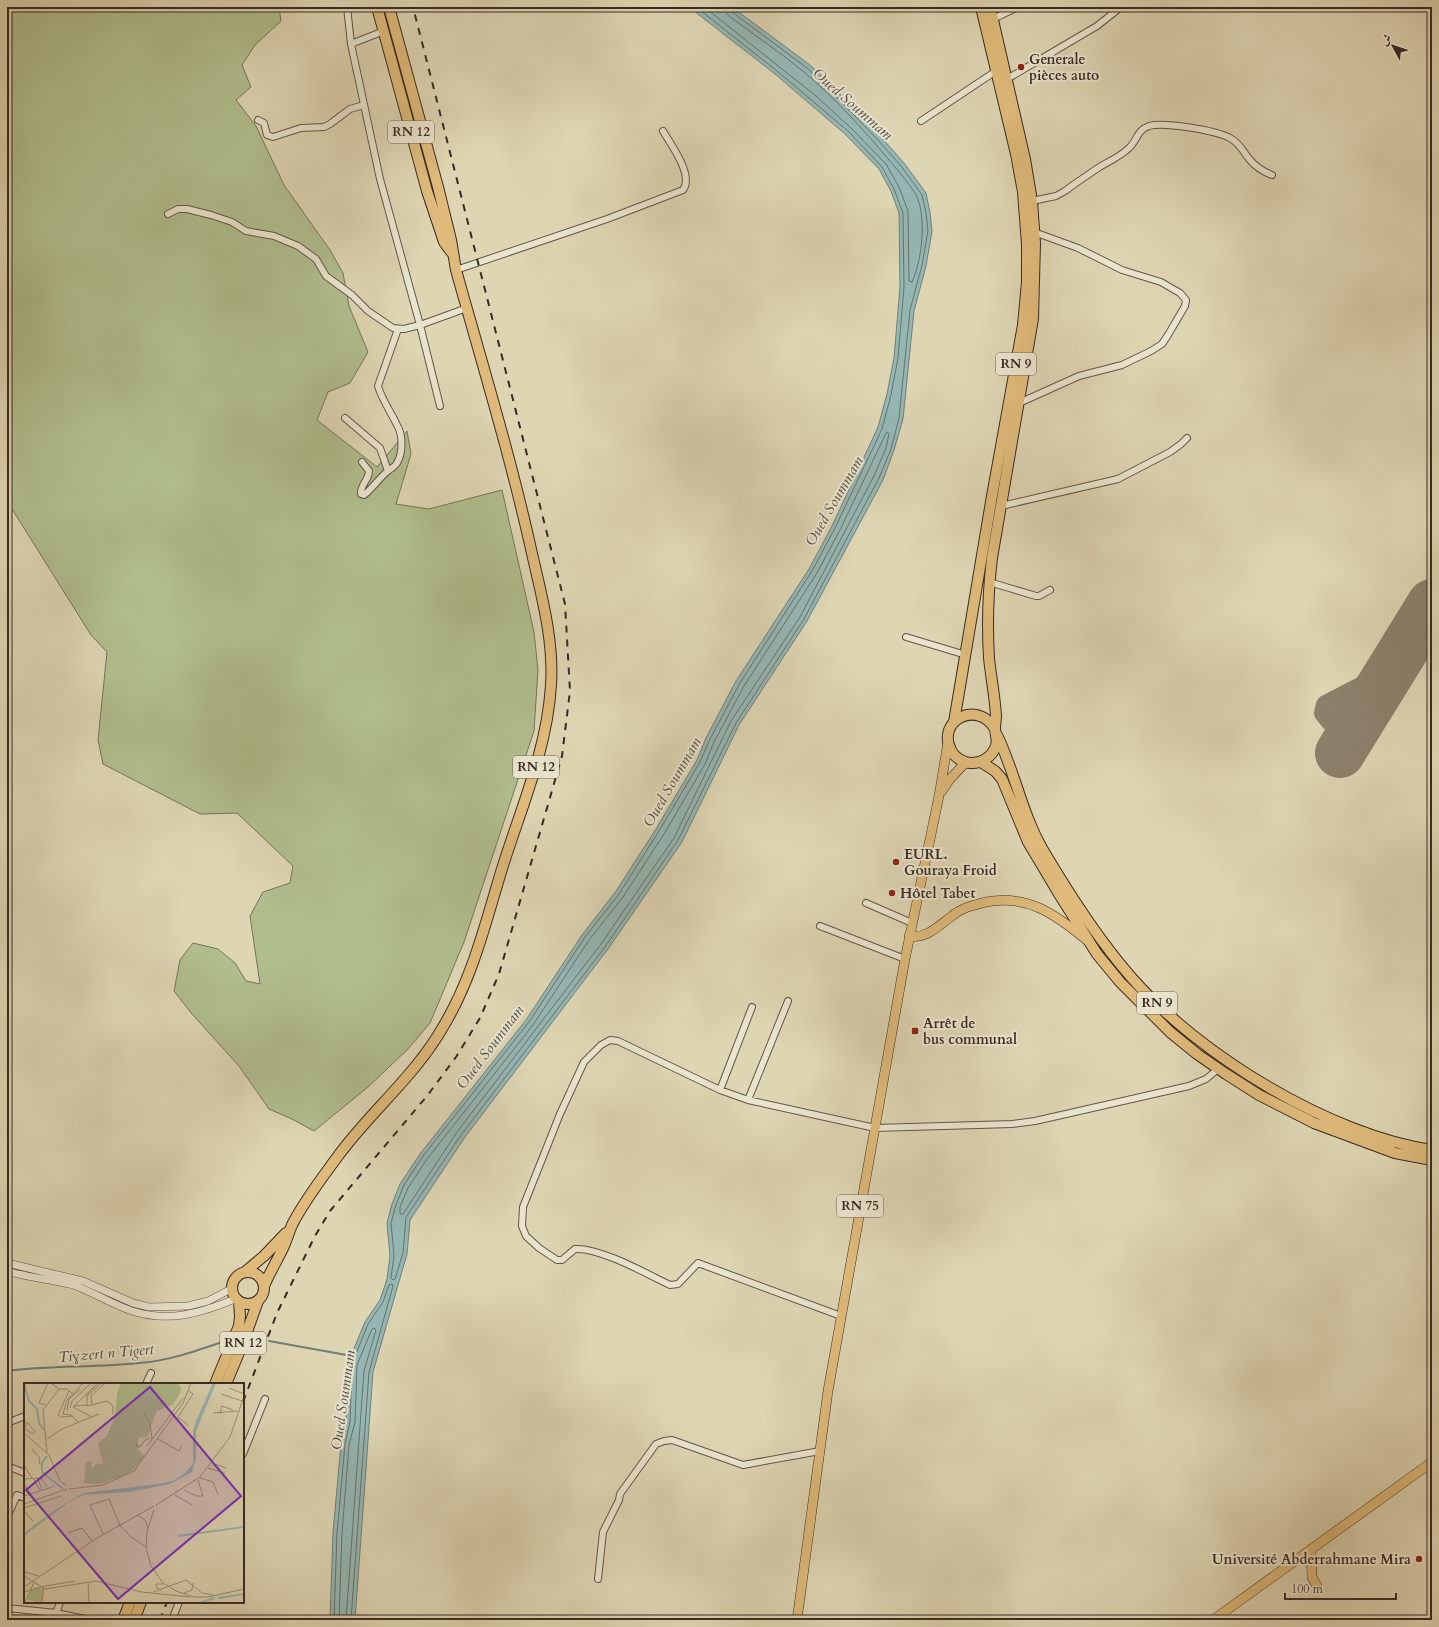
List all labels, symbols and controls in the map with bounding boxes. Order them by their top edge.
north arrow [1373,26,1413,66]
text: ش [1376,31,1395,49]
place label: Generale pièces auto [1029,50,1099,85]
marker: Generale pièces auto [1016,62,1026,72]
water label: Oued Soummam [808,63,898,145]
road number: RN 12 [388,121,434,143]
road number: RN 9 [996,353,1036,375]
water label: Oued Soummam [800,452,868,550]
water label: Oued Soummam [638,733,706,831]
road number: RN 12 [513,756,559,778]
place label: EURL. Gouraya Froid [904,845,997,880]
marker: EURL. Gouraya Froid [891,857,901,867]
place label: Hôtel Tabet [900,884,975,903]
marker: Hôtel Tabet [887,888,897,898]
road number: RN 9 [1137,992,1177,1014]
water label: Oued Soummam [452,1000,529,1093]
place label: Arrêt de bus communal [923,1014,1017,1049]
marker: Arrêt de bus communal [910,1026,920,1036]
road number: RN 75 [837,1195,883,1217]
road number: RN 12 [220,1332,266,1354]
water label: Tiɣzert n Tigert [58,1339,155,1367]
water label: Oued Soummam [326,1348,360,1451]
inset map [24,1383,244,1603]
place label: Université Abderrahmane Mira [1212,1550,1411,1569]
marker: Université Abderrahmane Mira [1414,1554,1424,1564]
scale bar [1285,1575,1396,1601]
text: 100 m [1291,1581,1324,1597]

